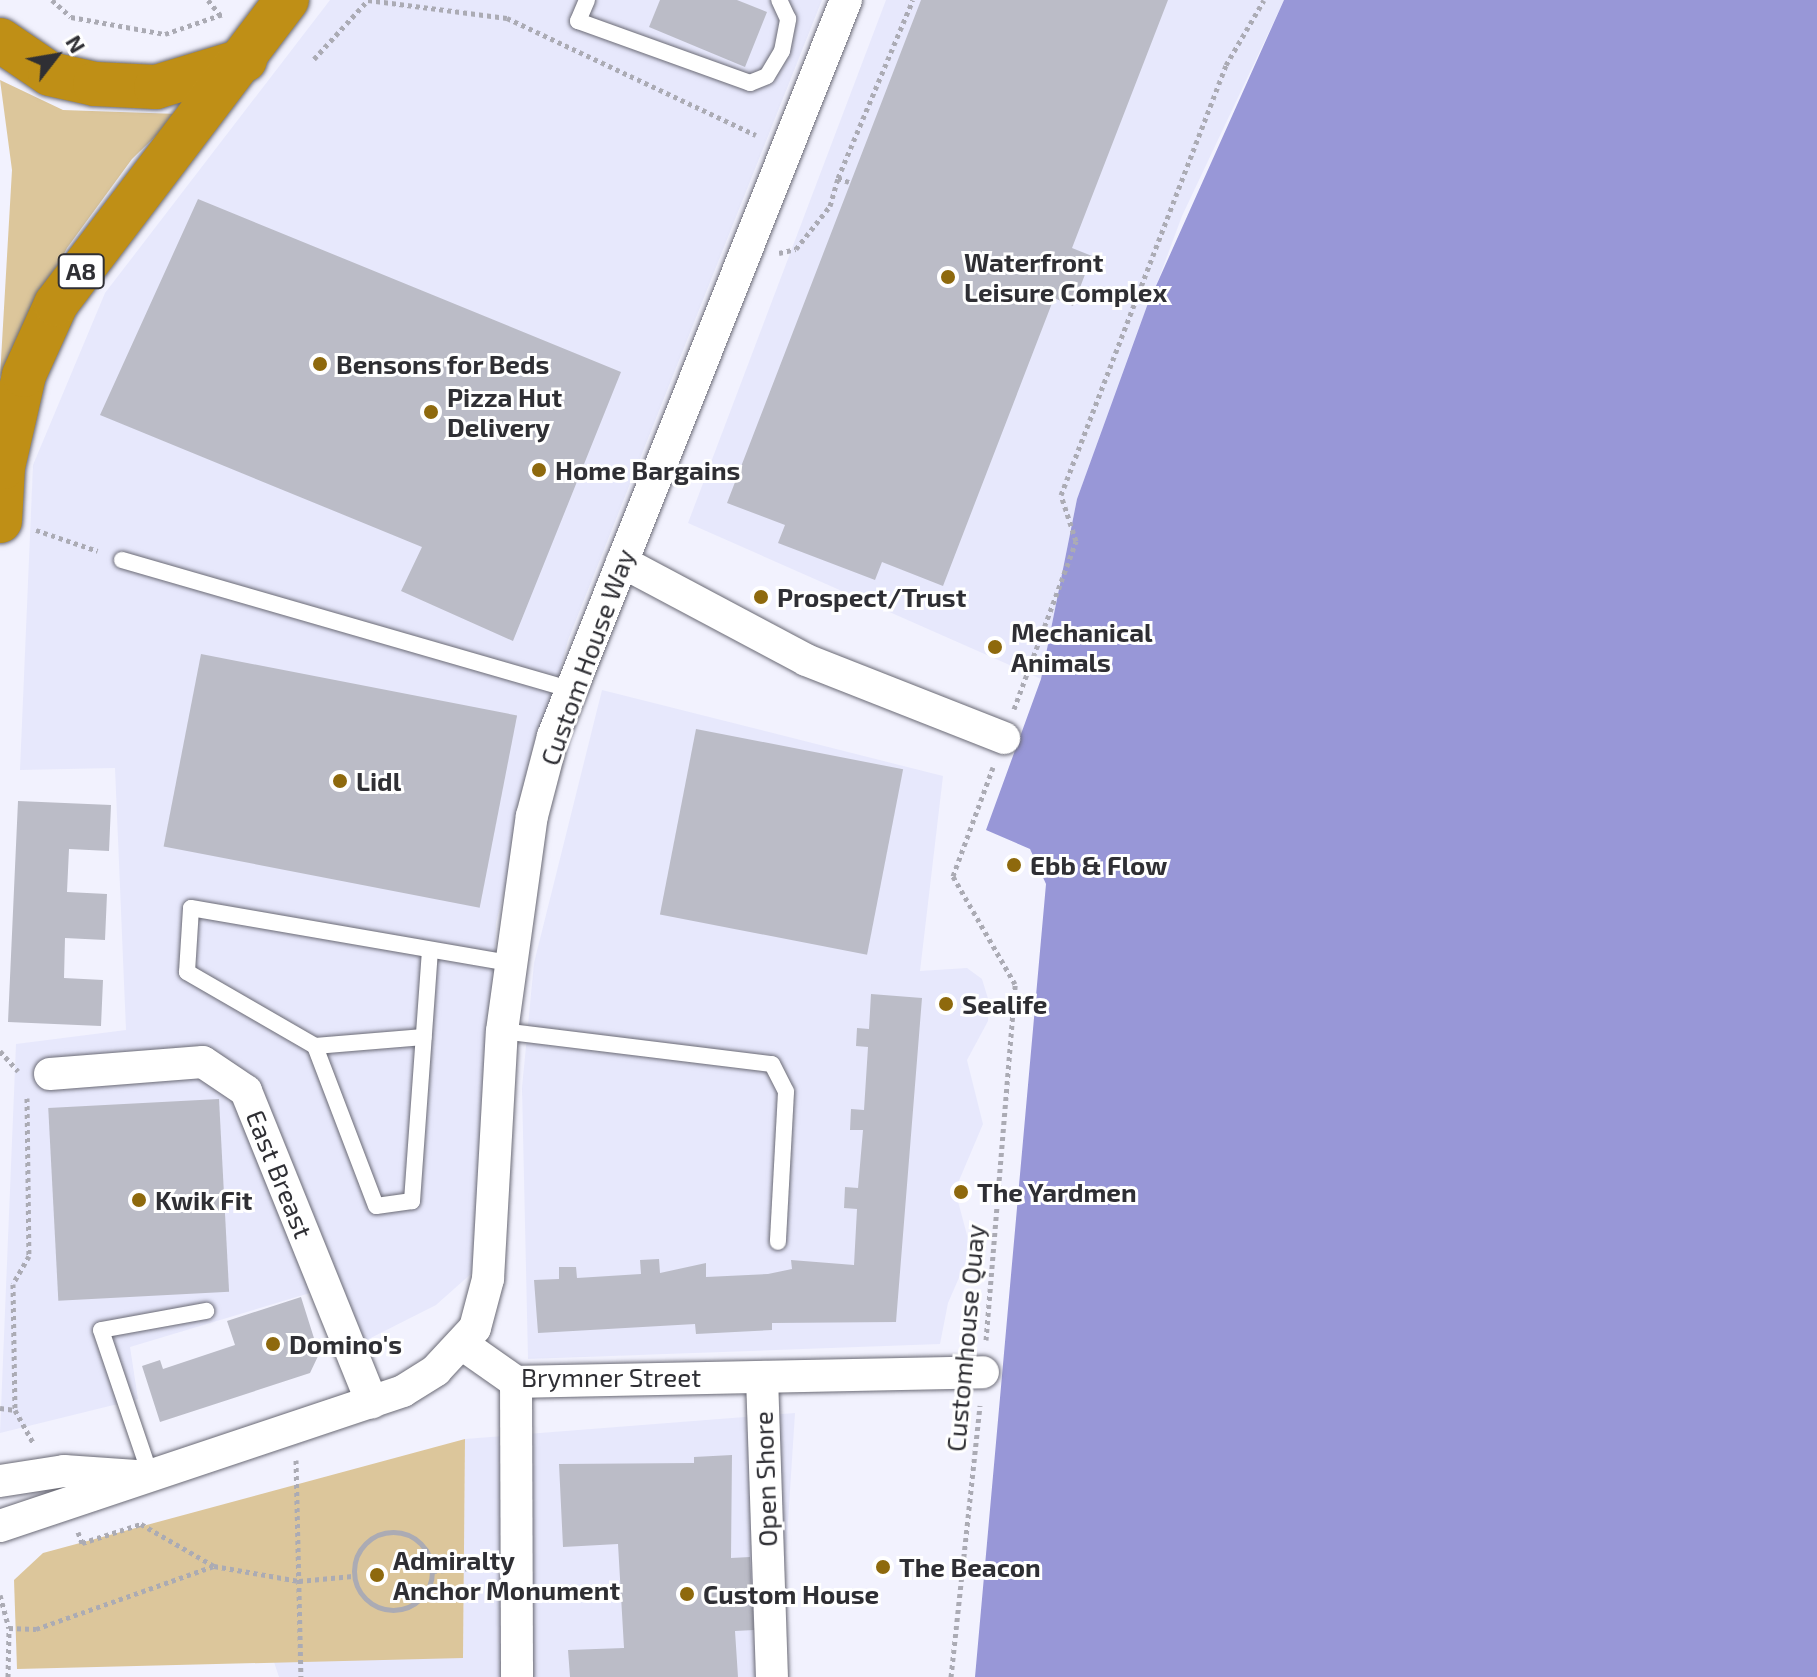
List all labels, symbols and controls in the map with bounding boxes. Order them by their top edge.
north arrow [16,16,96,96]
text: N [61,30,92,57]
place label: Waterfront Leisure Complex [964,246,1167,308]
road number: A8 [57,251,105,291]
marker: Waterfront Leisure Complex [939,268,957,286]
place label: Bensons for Beds [336,348,550,380]
marker: Bensons for Beds [311,355,329,373]
place label: Pizza Hut Delivery [447,381,562,442]
marker: Pizza Hut Delivery [422,403,440,421]
place label: Home Bargains [555,454,740,486]
marker: Home Bargains [530,461,548,479]
street label: Custom House Way [533,544,641,770]
place label: Prospect/Trust [777,581,966,613]
marker: Prospect/Trust [752,588,770,606]
place label: Mechanical Animals [1011,616,1153,678]
marker: Mechanical Animals [986,638,1004,656]
place label: Lidl [356,765,401,797]
marker: Lidl [331,772,349,790]
place label: Ebb & Flow [1030,849,1167,881]
marker: Ebb & Flow [1005,856,1023,874]
place label: Sealife [962,988,1047,1020]
marker: Sealife [937,995,955,1013]
street label: East Breast [240,1105,320,1243]
place label: The Yardmen [977,1176,1137,1208]
marker: The Yardmen [952,1183,970,1201]
place label: Kwik Fit [155,1184,253,1216]
marker: Kwik Fit [130,1191,148,1209]
street label: Customhouse Quay [940,1223,990,1453]
place label: Domino's [289,1328,402,1360]
marker: Domino's [264,1335,282,1353]
street label: Brymner Street [521,1361,701,1393]
street label: Open Shore [747,1411,783,1547]
place label: Admiralty Anchor Monument [393,1544,621,1606]
place label: The Beacon [899,1551,1041,1583]
marker: The Beacon [874,1558,892,1576]
marker: Admiralty Anchor Monument [368,1566,386,1584]
place label: Custom House [703,1578,879,1610]
marker: Custom House [678,1585,696,1603]

